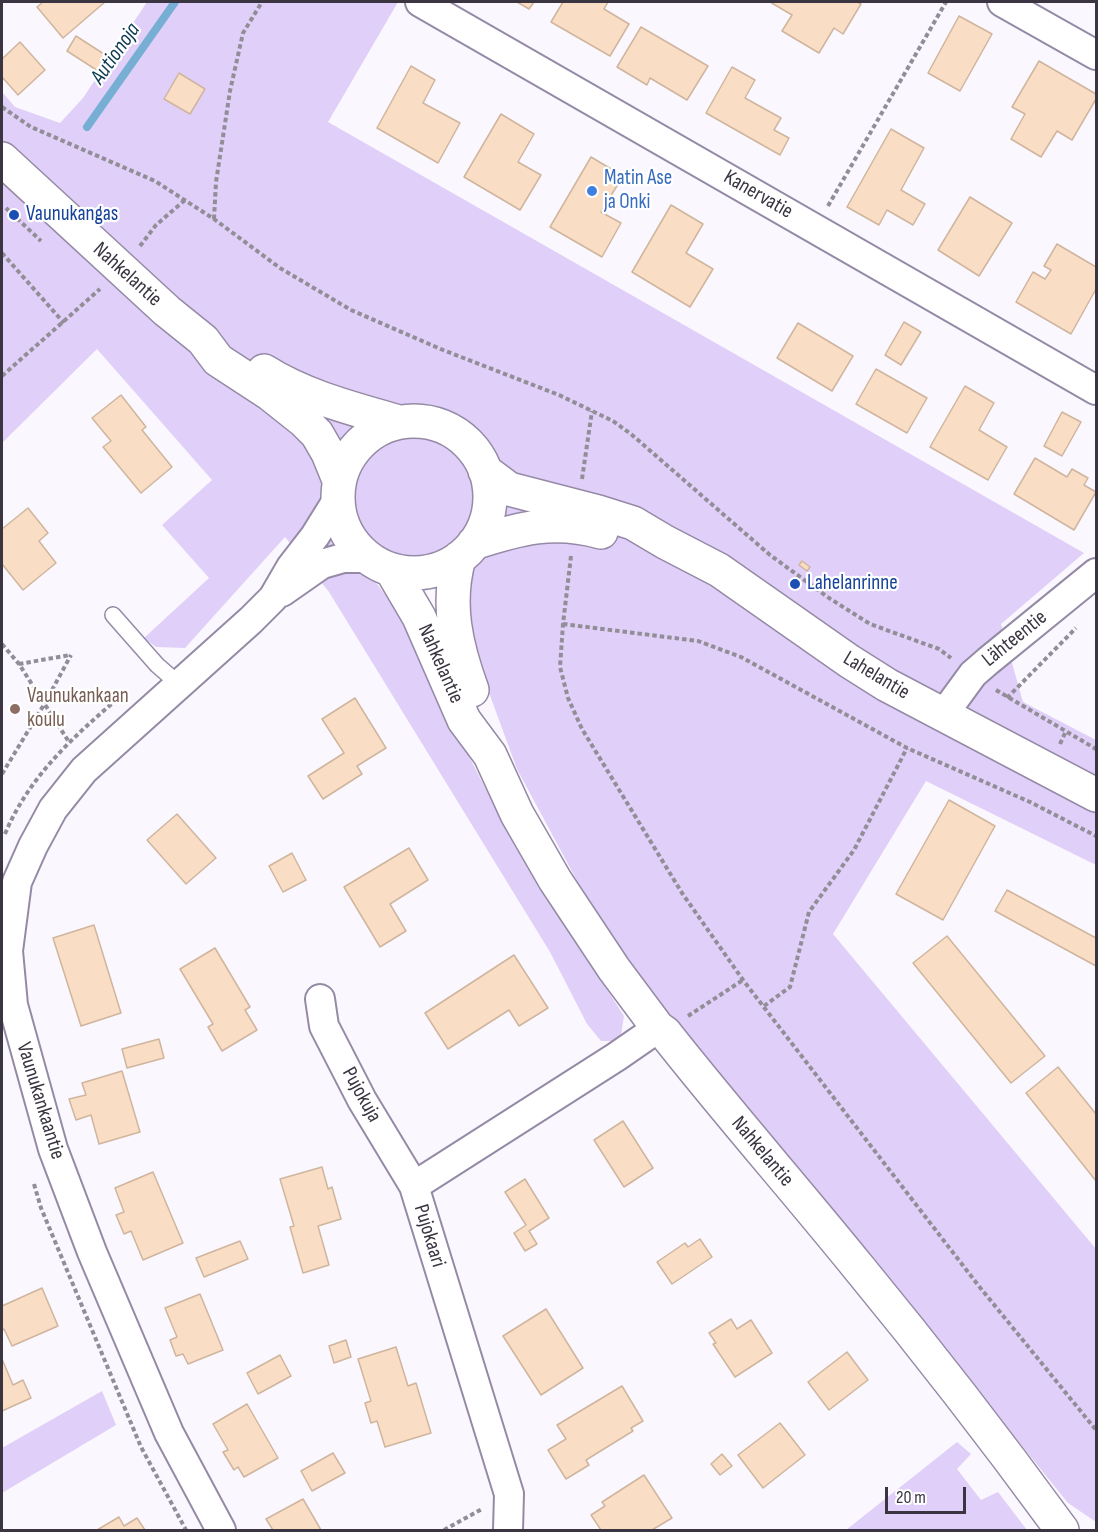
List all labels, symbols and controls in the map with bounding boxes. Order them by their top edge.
water label: Autionoja [86,18,146,90]
street label: Kanervatie [719,165,797,225]
place label: Matin Ase ja Onki [604,166,672,216]
marker: Matin Ase ja Onki [585,184,599,198]
place label: Vaunukangas [26,202,118,228]
marker: Vaunukangas [7,208,21,222]
street label: Nahkelantie [87,238,167,312]
place label: Lahelanrinne [807,571,898,597]
marker: Lahelanrinne [788,577,802,591]
street label: Lähteentie [978,605,1052,673]
street label: Nahkelantie [411,621,469,707]
street label: Lahelantie [838,646,914,706]
place label: Vaunukankaan koulu [27,684,129,734]
marker: Vaunukankaan koulu [8,702,22,716]
street label: Vaunukankaantie [10,1040,70,1162]
street label: Pujokuja [336,1063,386,1127]
street label: Nahkelantie [725,1112,799,1192]
street label: Pujokaari [408,1202,450,1270]
scale bar [888,1475,969,1513]
text: 20 m [896,1487,926,1508]

